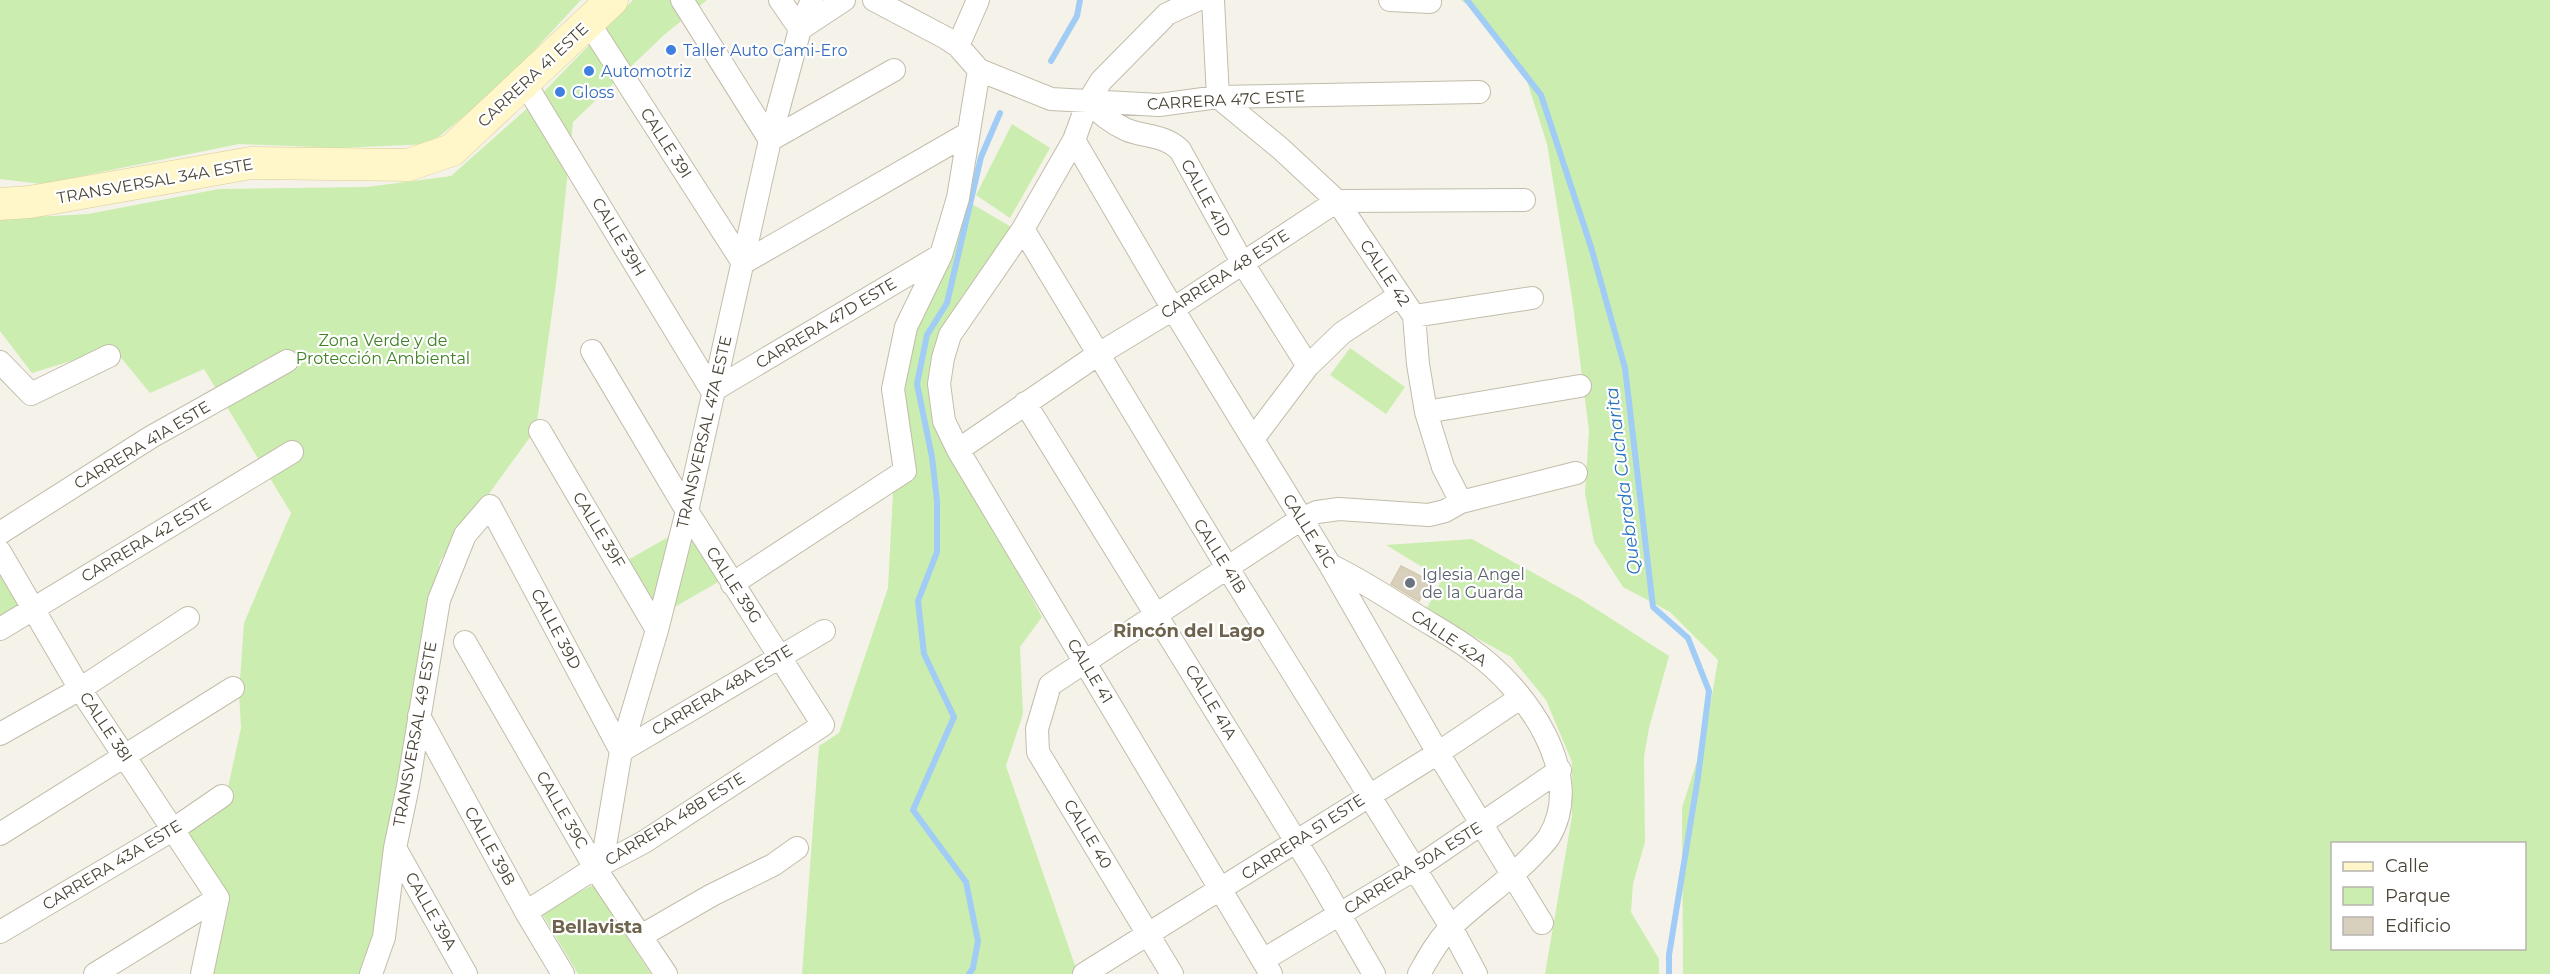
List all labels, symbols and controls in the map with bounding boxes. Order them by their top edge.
street label: CARRERA 41 ESTE [474,19,592,131]
place label: Taller Auto Cami-Ero [683,41,848,60]
marker: Taller Auto Cami-Ero [664,43,678,57]
place label: Automotriz [601,62,692,81]
marker: Automotriz [582,64,596,78]
place label: Gloss [572,83,615,102]
marker: Gloss [553,85,567,99]
street label: CARRERA 47C ESTE [1146,86,1306,114]
street label: CALLE 39I [636,104,696,182]
street label: TRANSVERSAL 34A ESTE [55,154,255,208]
street label: CALLE 41D [1177,156,1235,240]
street label: CALLE 39H [588,194,650,280]
street label: CARRERA 48 ESTE [1157,225,1293,323]
street label: CALLE 42 [1356,236,1414,310]
street label: CARRERA 47D ESTE [752,274,900,372]
park label: Zona Verde y de Protección Ambiental [296,331,470,368]
street label: TRANSVERSAL 47A ESTE [673,334,735,530]
water label: Quebrada Cucharita [1601,386,1645,576]
street label: CARRERA 41A ESTE [70,397,214,493]
street label: CALLE 39F [569,489,629,571]
street label: CALLE 41C [1279,491,1339,571]
street label: CARRERA 42 ESTE [78,494,214,586]
street label: CALLE 41B [1190,515,1250,597]
street label: CALLE 39G [702,543,766,627]
place label: Iglesia Angel de la Guarda [1422,565,1525,602]
marker: Iglesia Angel de la Guarda [1403,576,1417,590]
street label: CALLE 39D [527,586,585,672]
street label: CALLE 42A [1407,606,1491,671]
district label: Rincón del Lago [1113,620,1265,642]
street label: CALLE 41 [1063,635,1117,707]
street label: TRANSVERSAL 49 ESTE [389,640,441,828]
street label: CARRERA 48A ESTE [648,641,796,739]
street label: CALLE 41A [1181,661,1241,743]
street label: CALLE 38I [76,688,136,766]
street label: CALLE 39C [532,768,592,852]
street label: CARRERA 48B ESTE [602,768,748,870]
street label: CARRERA 51 ESTE [1238,790,1368,884]
street label: CALLE 40 [1060,796,1116,872]
street label: CALLE 39B [461,803,519,889]
street label: CARRERA 43A ESTE [39,816,185,914]
street label: CARRERA 50A ESTE [1341,818,1485,918]
legend [2331,842,2526,950]
text: Calle [2385,855,2429,877]
street label: CALLE 39A [401,869,461,954]
text: Parque [2385,885,2451,907]
text: Edificio [2385,915,2451,937]
district label: Bellavista [551,916,643,938]

